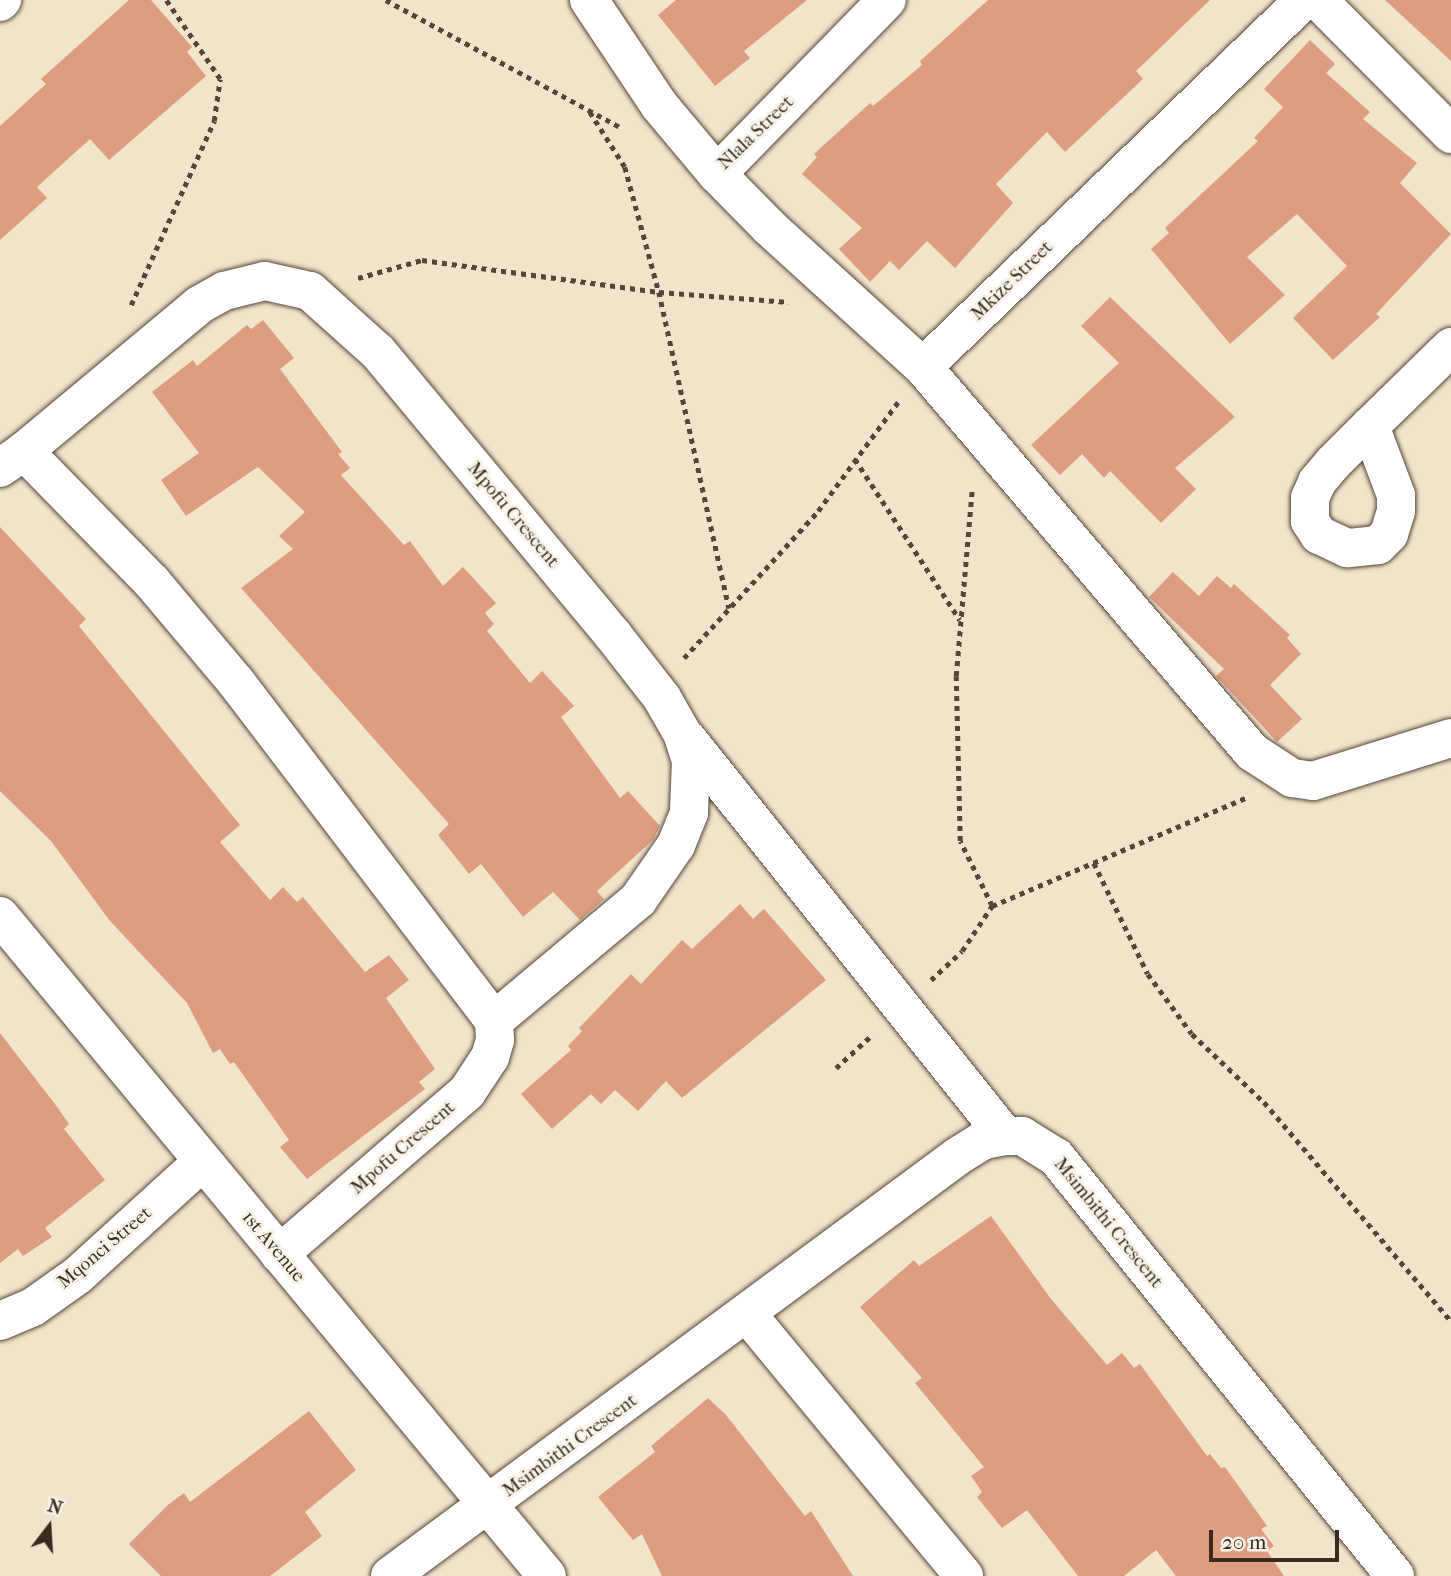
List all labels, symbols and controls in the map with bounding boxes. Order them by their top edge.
street label: Nlala Street [713,91,799,175]
street label: Mkize Street [966,236,1058,326]
street label: Mpofu Crescent [462,458,564,572]
street label: Mpofu Crescent [346,1096,460,1200]
street label: Msimbithi Crescent [1049,1153,1167,1293]
street label: Mqonci Street [53,1202,157,1294]
street label: 1st Avenue [237,1207,309,1287]
street label: Msimbithi Crescent [498,1390,642,1502]
north arrow [14,1492,84,1562]
text: N [45,1494,65,1520]
scale bar [1213,1516,1342,1560]
text: 20 m [1222,1530,1266,1554]

